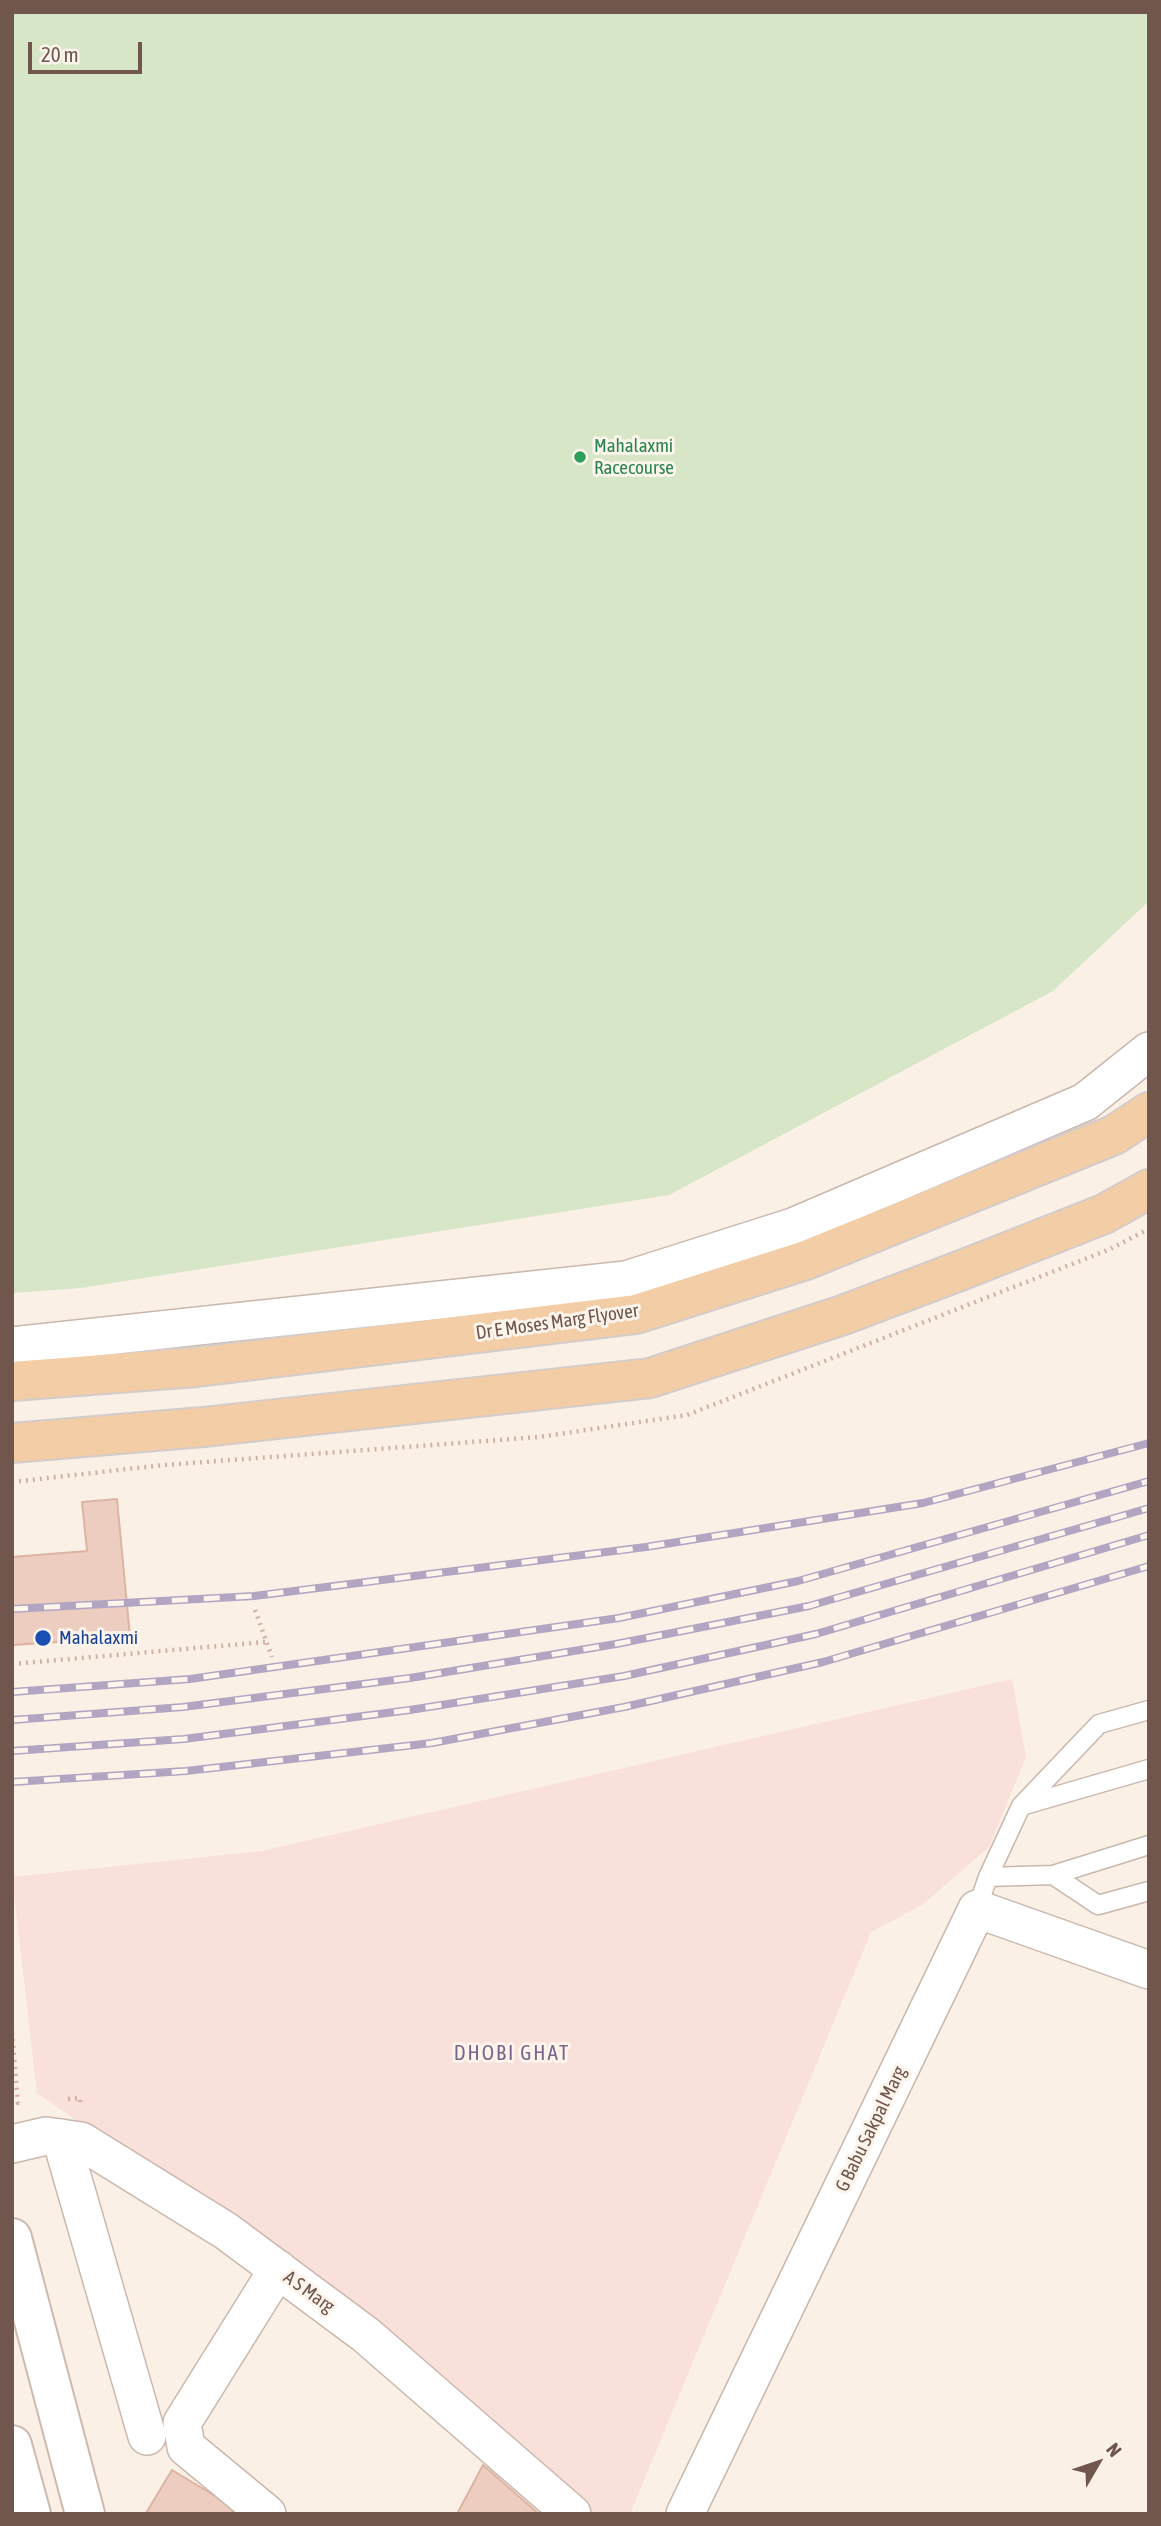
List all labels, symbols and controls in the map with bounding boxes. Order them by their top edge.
scale bar [32,28,145,72]
text: 20 m [41,42,79,66]
place label: Mahalaxmi Racecourse [594,435,674,479]
marker: Mahalaxmi Racecourse [572,449,588,465]
street label: Dr E Moses Marg Flyover [474,1299,640,1345]
place label: Mahalaxmi [59,1627,138,1649]
marker: Mahalaxmi [33,1628,53,1648]
district label: DHOBI GHAT [455,2040,569,2066]
street label: G Babu Sakpal Marg [831,2063,911,2195]
street label: A S Marg [279,2266,339,2318]
north arrow [1063,2428,1133,2498]
text: N [1102,2439,1126,2461]

